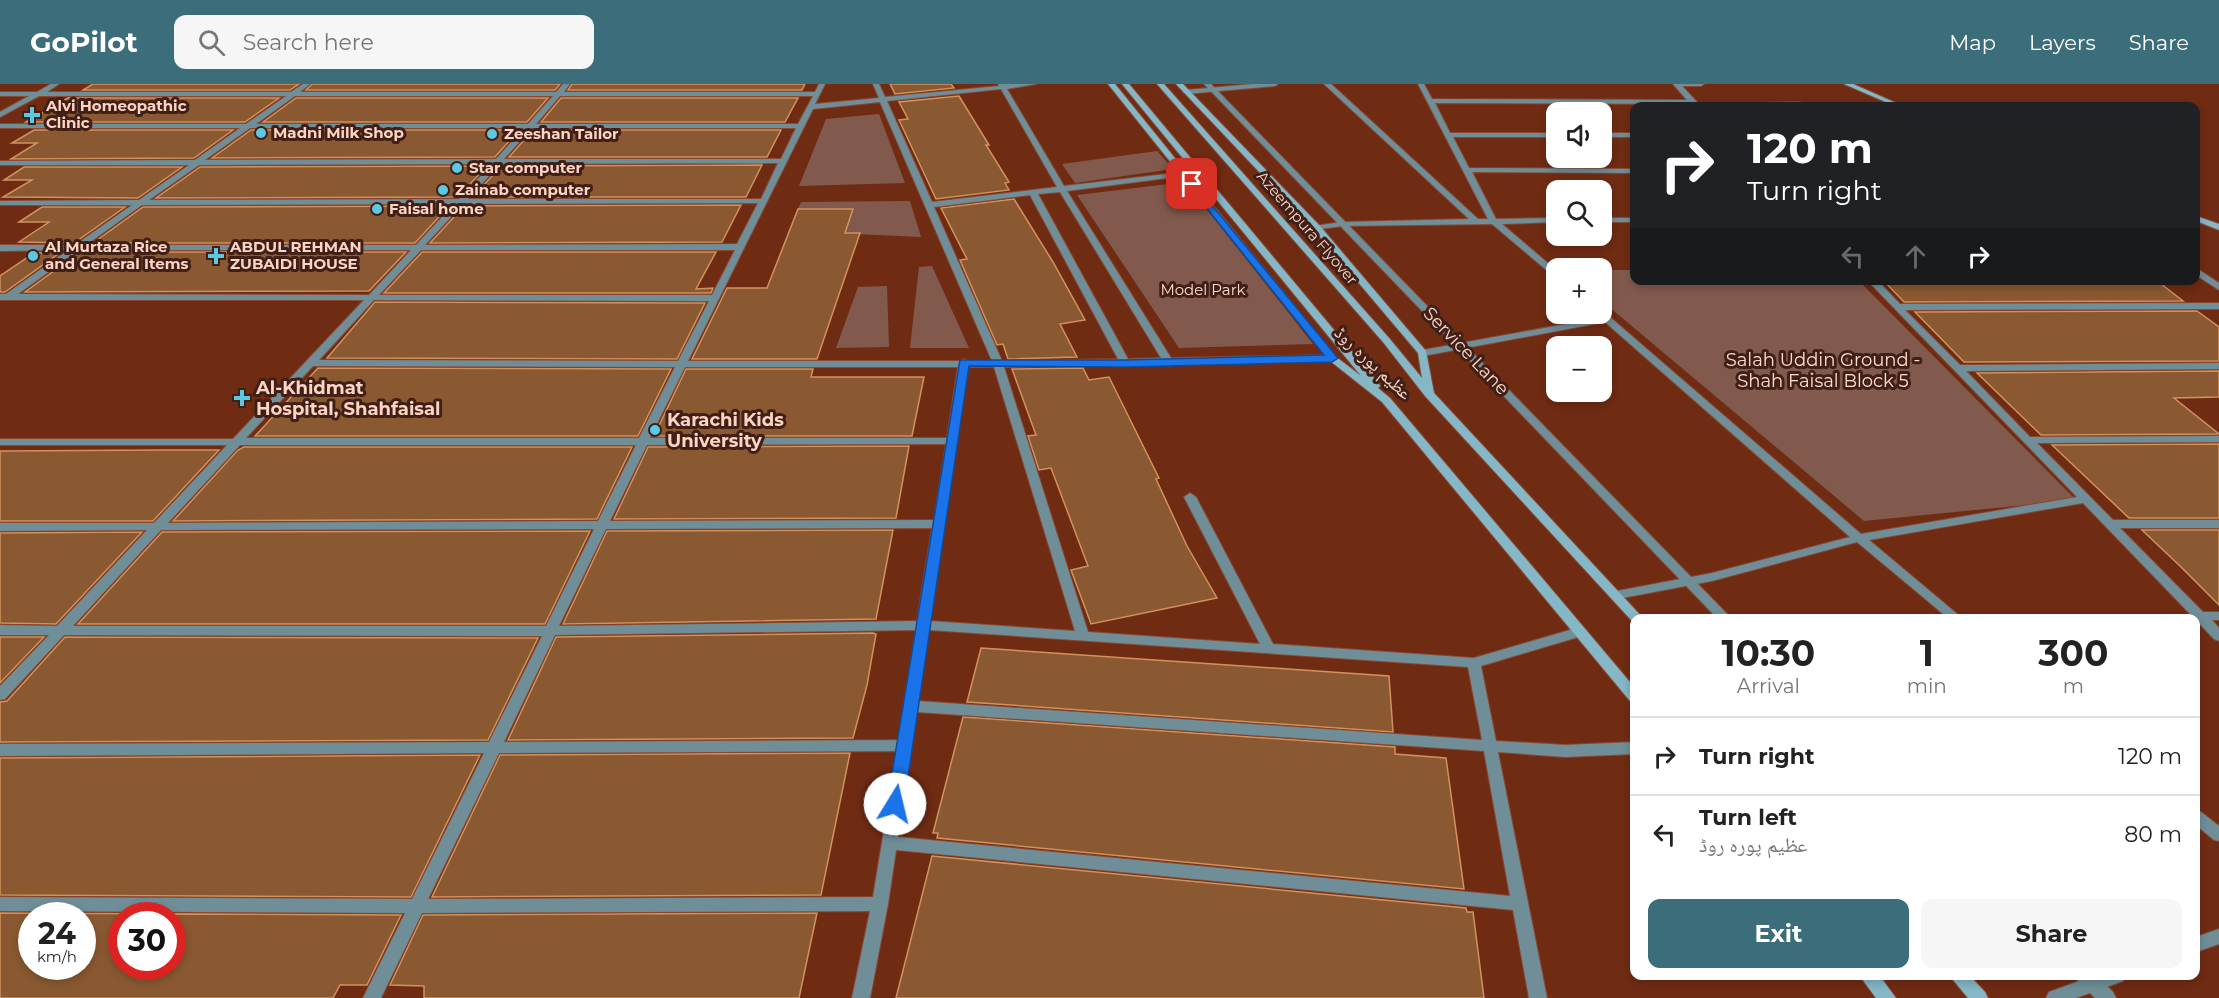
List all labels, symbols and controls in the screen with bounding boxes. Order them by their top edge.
search box [174,15,594,69]
text: GoPilot [30,25,138,59]
icon: search [195,26,228,59]
text: Search here [243,29,374,56]
text: Map [1949,30,1996,55]
text: Layers [2029,30,2096,55]
text: Share [2129,30,2189,55]
place label: Alvi Homeopathic Clinic [45,96,187,132]
map controls [1546,102,1612,402]
button: sound [1546,102,1612,168]
marker: Alvi Homeopathic Clinic [23,106,41,124]
text: 120 m [1747,122,1873,174]
place label: Madni Milk Shop [273,123,404,142]
place label: Zeeshan Tailor [504,124,619,143]
marker: Madni Milk Shop [254,126,268,140]
icon: right [1648,126,1726,204]
marker: Zeeshan Tailor [485,127,499,141]
place label: Star computer [469,158,583,177]
pin [1166,158,1217,209]
marker: Star computer [450,161,464,175]
icon: arrive [1175,167,1208,200]
street label: Azeempura Flyover [1253,167,1362,288]
text: Turn right [1747,174,1882,207]
place label: Zainab computer [455,180,591,199]
button: search [1546,180,1612,246]
marker: Zainab computer [436,183,450,197]
place label: Faisal home [389,199,484,218]
marker: Faisal home [370,202,384,216]
place label: Al Murtaza Rice and General Items [44,237,189,273]
place label: ABDUL REHMAN ZUBAIDI HOUSE [229,237,362,273]
icon: left [1836,240,1869,273]
icon: ahead [1899,240,1932,273]
icon: right [1962,240,1995,273]
marker: ABDUL REHMAN ZUBAIDI HOUSE [207,247,225,265]
marker: Al Murtaza Rice and General Items [26,249,40,263]
button: + [1546,258,1612,324]
park label: Model Park [1160,280,1246,299]
street label: Service Lane [1419,302,1514,400]
street label: عظیم پورہ روڈ [1329,322,1416,405]
button: − [1546,336,1612,402]
park label: Salah Uddin Ground - Shah Faisal Block 5 [1726,349,1920,392]
place label: Al-Khidmat Hospital, Shahfaisal [255,377,440,420]
marker: Al-Khidmat Hospital, Shahfaisal [233,389,251,407]
place label: Karachi Kids University [667,409,784,452]
marker: Karachi Kids University [648,423,662,437]
text: 10:30 [1721,631,1815,675]
text: 1 [1920,631,1934,675]
text: 300 [2038,631,2108,675]
text: Arrival [1737,674,1800,698]
text: min [1907,674,1947,698]
text: m [2063,674,2084,698]
icon: right [1648,740,1681,773]
text: Turn right [1699,743,1814,770]
text: 120 m [2118,743,2182,770]
position arrow [863,772,927,836]
text: Turn left [1699,804,1797,831]
icon: left [1648,818,1681,851]
text: 80 m [2124,821,2182,848]
text: عظیم پورہ روڈ [1699,833,1807,857]
button: Exit [1648,899,1909,968]
button: Share [1921,899,2182,968]
speed limit sign: 30 [108,902,186,980]
text: 24 [38,915,76,952]
text: km/h [37,947,77,966]

